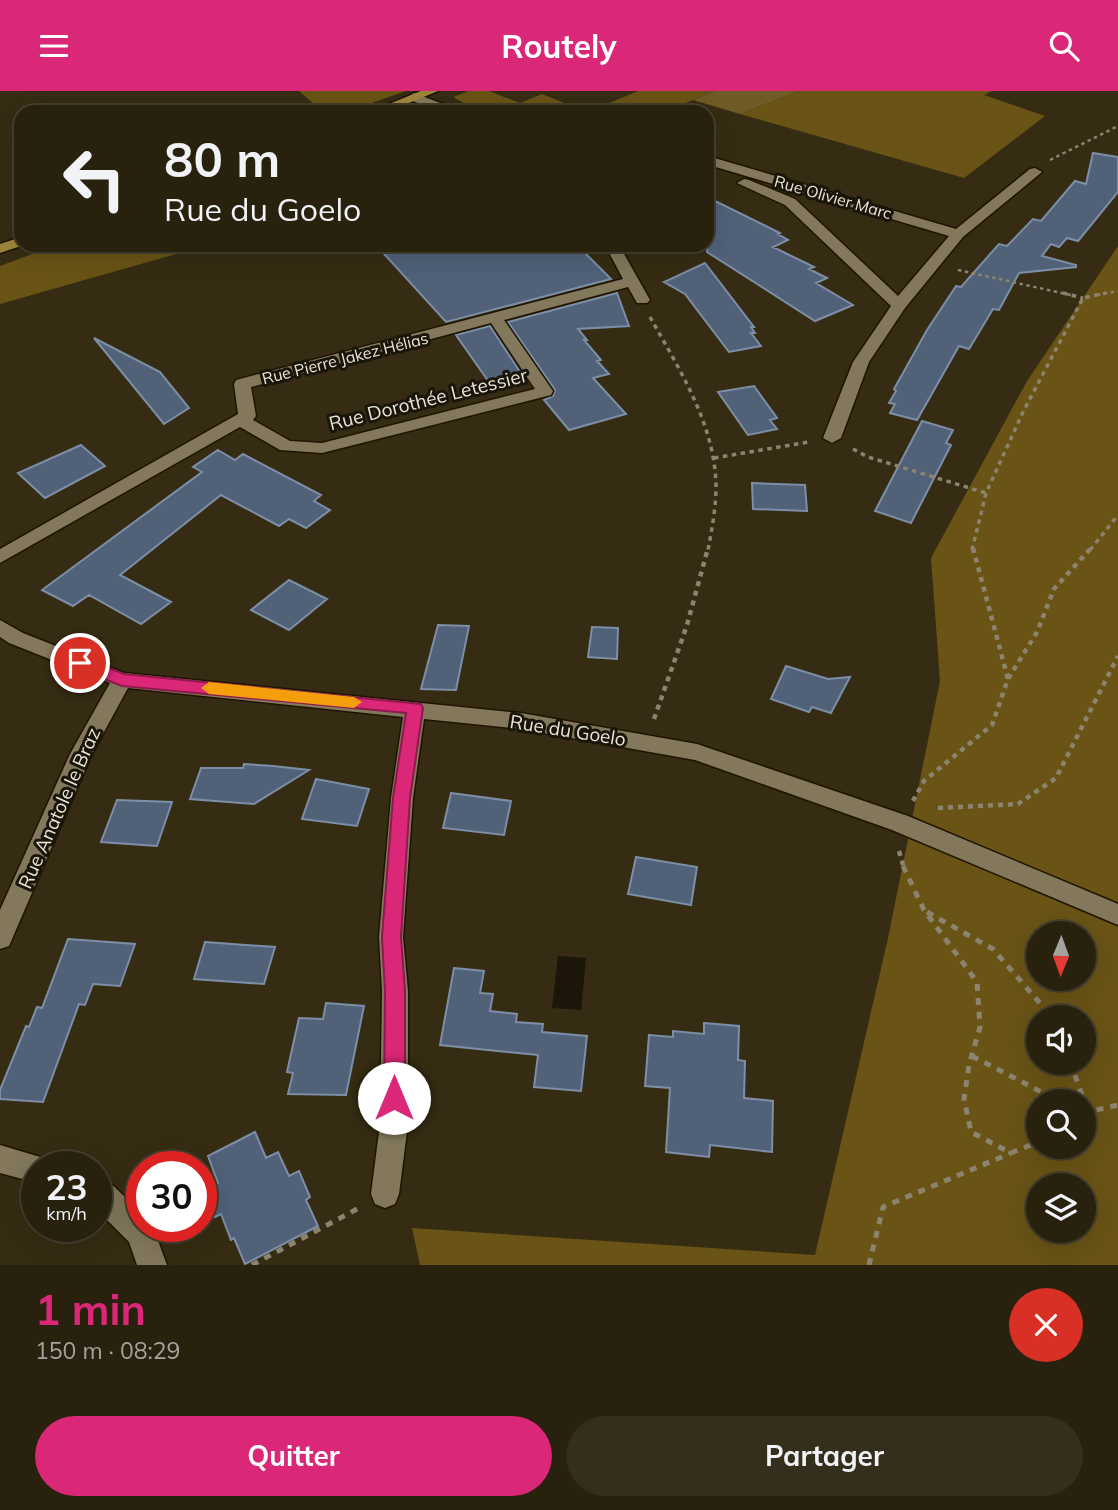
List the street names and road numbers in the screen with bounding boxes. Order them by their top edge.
street label: Rue Olivier Marc [772,171,894,223]
street label: Rue Pierre Jakez Hélias [260,328,430,388]
street label: Rue Dorothée Letessier [326,363,530,435]
street label: Rue du Goelo [508,709,628,751]
street label: Rue Anatole le Braz [13,724,105,892]

